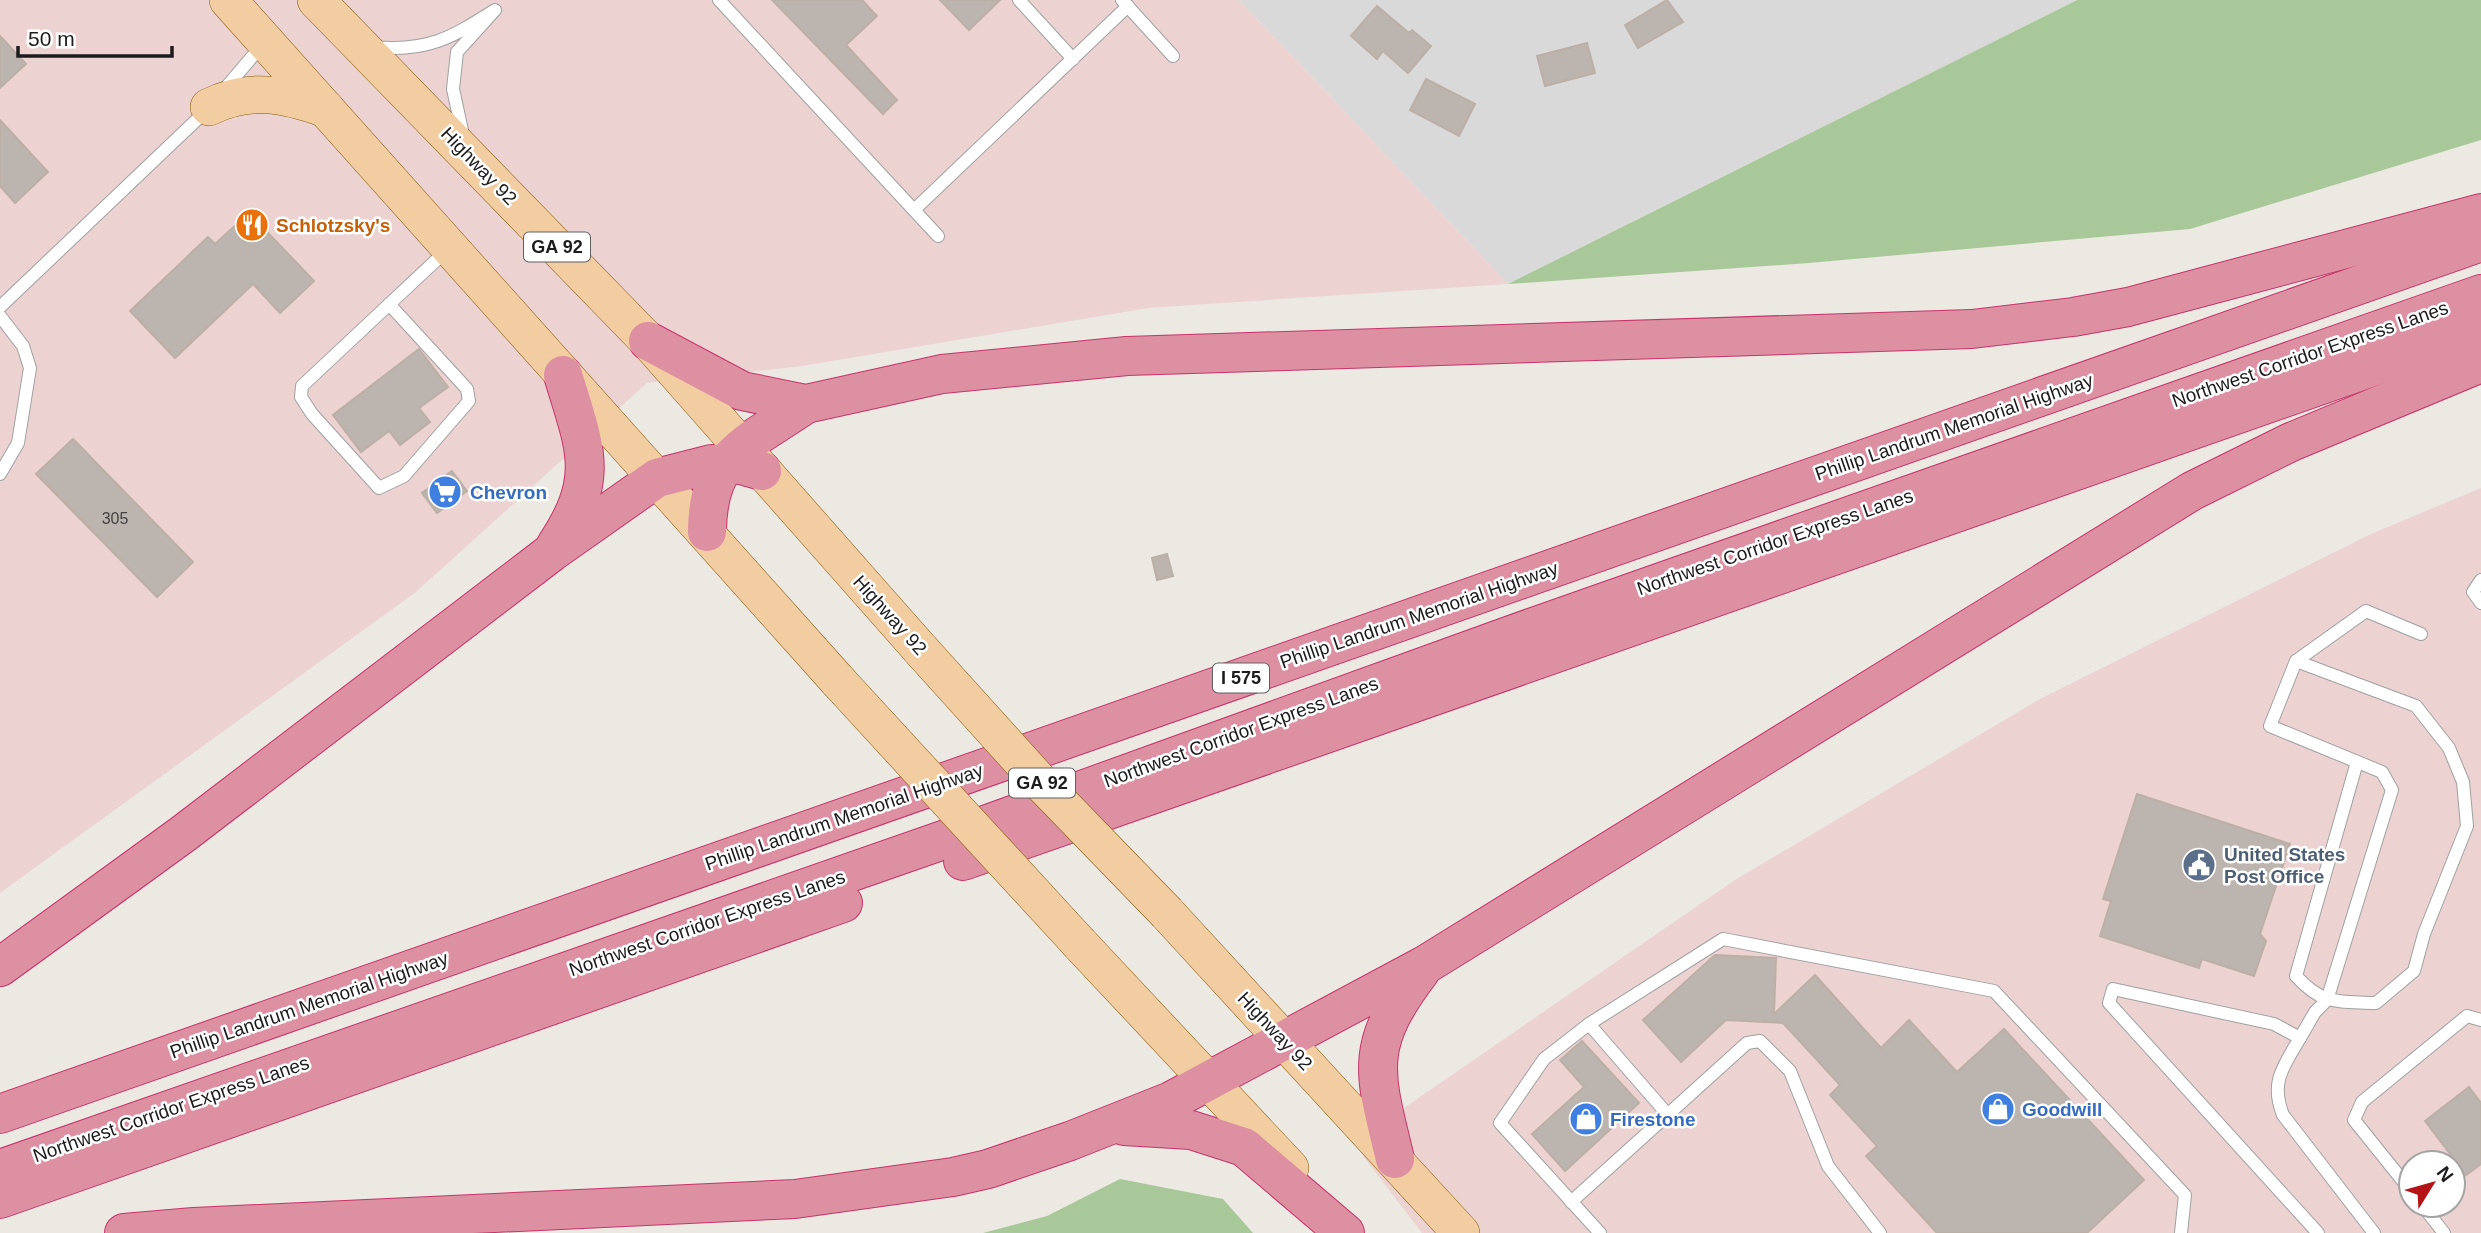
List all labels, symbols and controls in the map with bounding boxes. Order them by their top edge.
scale bar [18,14,172,58]
text: 50 m [28,27,75,50]
street label: Highway 92 [437,123,521,209]
restaurant icon: Schlotzsky's [233,206,271,244]
place label: Schlotzsky's [276,215,390,236]
road number: GA 92 [524,232,590,262]
street label: Northwest Corridor Express Lanes [2169,297,2451,411]
street label: Phillip Landrum Memorial Highway [1812,369,2096,485]
supermarket icon: Chevron [426,473,464,511]
place label: Chevron [470,482,547,503]
street label: Northwest Corridor Express Lanes [1634,485,1916,599]
house number: 305 [102,510,128,527]
street label: Phillip Landrum Memorial Highway [1277,557,1561,673]
street label: Highway 92 [849,571,931,659]
road number: I 575 [1213,664,1269,692]
street label: Northwest Corridor Express Lanes [1101,672,1381,792]
street label: Phillip Landrum Memorial Highway [702,759,986,875]
road number: GA 92 [1009,768,1075,798]
place label: United States Post Office [2224,844,2345,887]
public building icon: United States Post Office [2180,846,2218,884]
street label: Northwest Corridor Express Lanes [566,866,848,980]
street label: Phillip Landrum Memorial Highway [167,947,451,1063]
street label: Highway 92 [1233,988,1317,1074]
street label: Northwest Corridor Express Lanes [30,1052,312,1166]
shop icon: Goodwill [1979,1090,2017,1128]
place label: Goodwill [2022,1099,2102,1120]
shop icon: Firestone [1567,1100,1605,1138]
place label: Firestone [1610,1109,1696,1130]
north arrow [2397,1149,2467,1219]
text: N [2433,1162,2458,1186]

